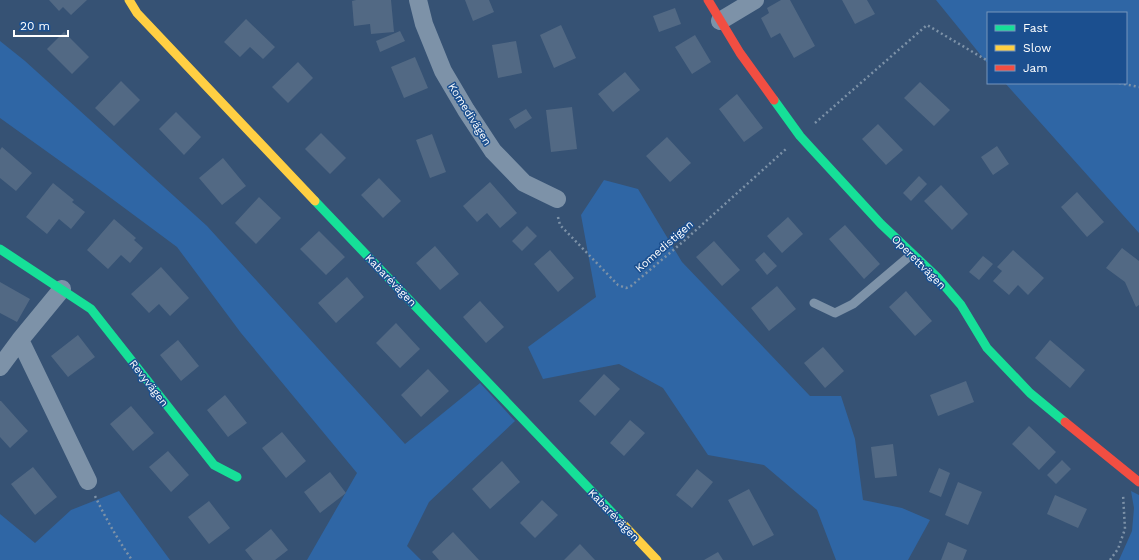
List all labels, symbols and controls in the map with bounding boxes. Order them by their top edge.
scale bar [14,12,68,38]
legend [987,12,1127,84]
text: 20 m [20,19,50,33]
text: Fast [1023,21,1048,35]
text: Slow [1023,41,1051,55]
text: Jam [1023,61,1048,75]
street label: Komedivägen [445,81,494,148]
street label: Komedistigen [633,218,696,275]
street label: Operettvägen [889,233,948,292]
street label: Kabarévägen [362,251,419,309]
street label: Revyvägen [126,357,171,409]
street label: Kabarévägen [585,486,642,544]

